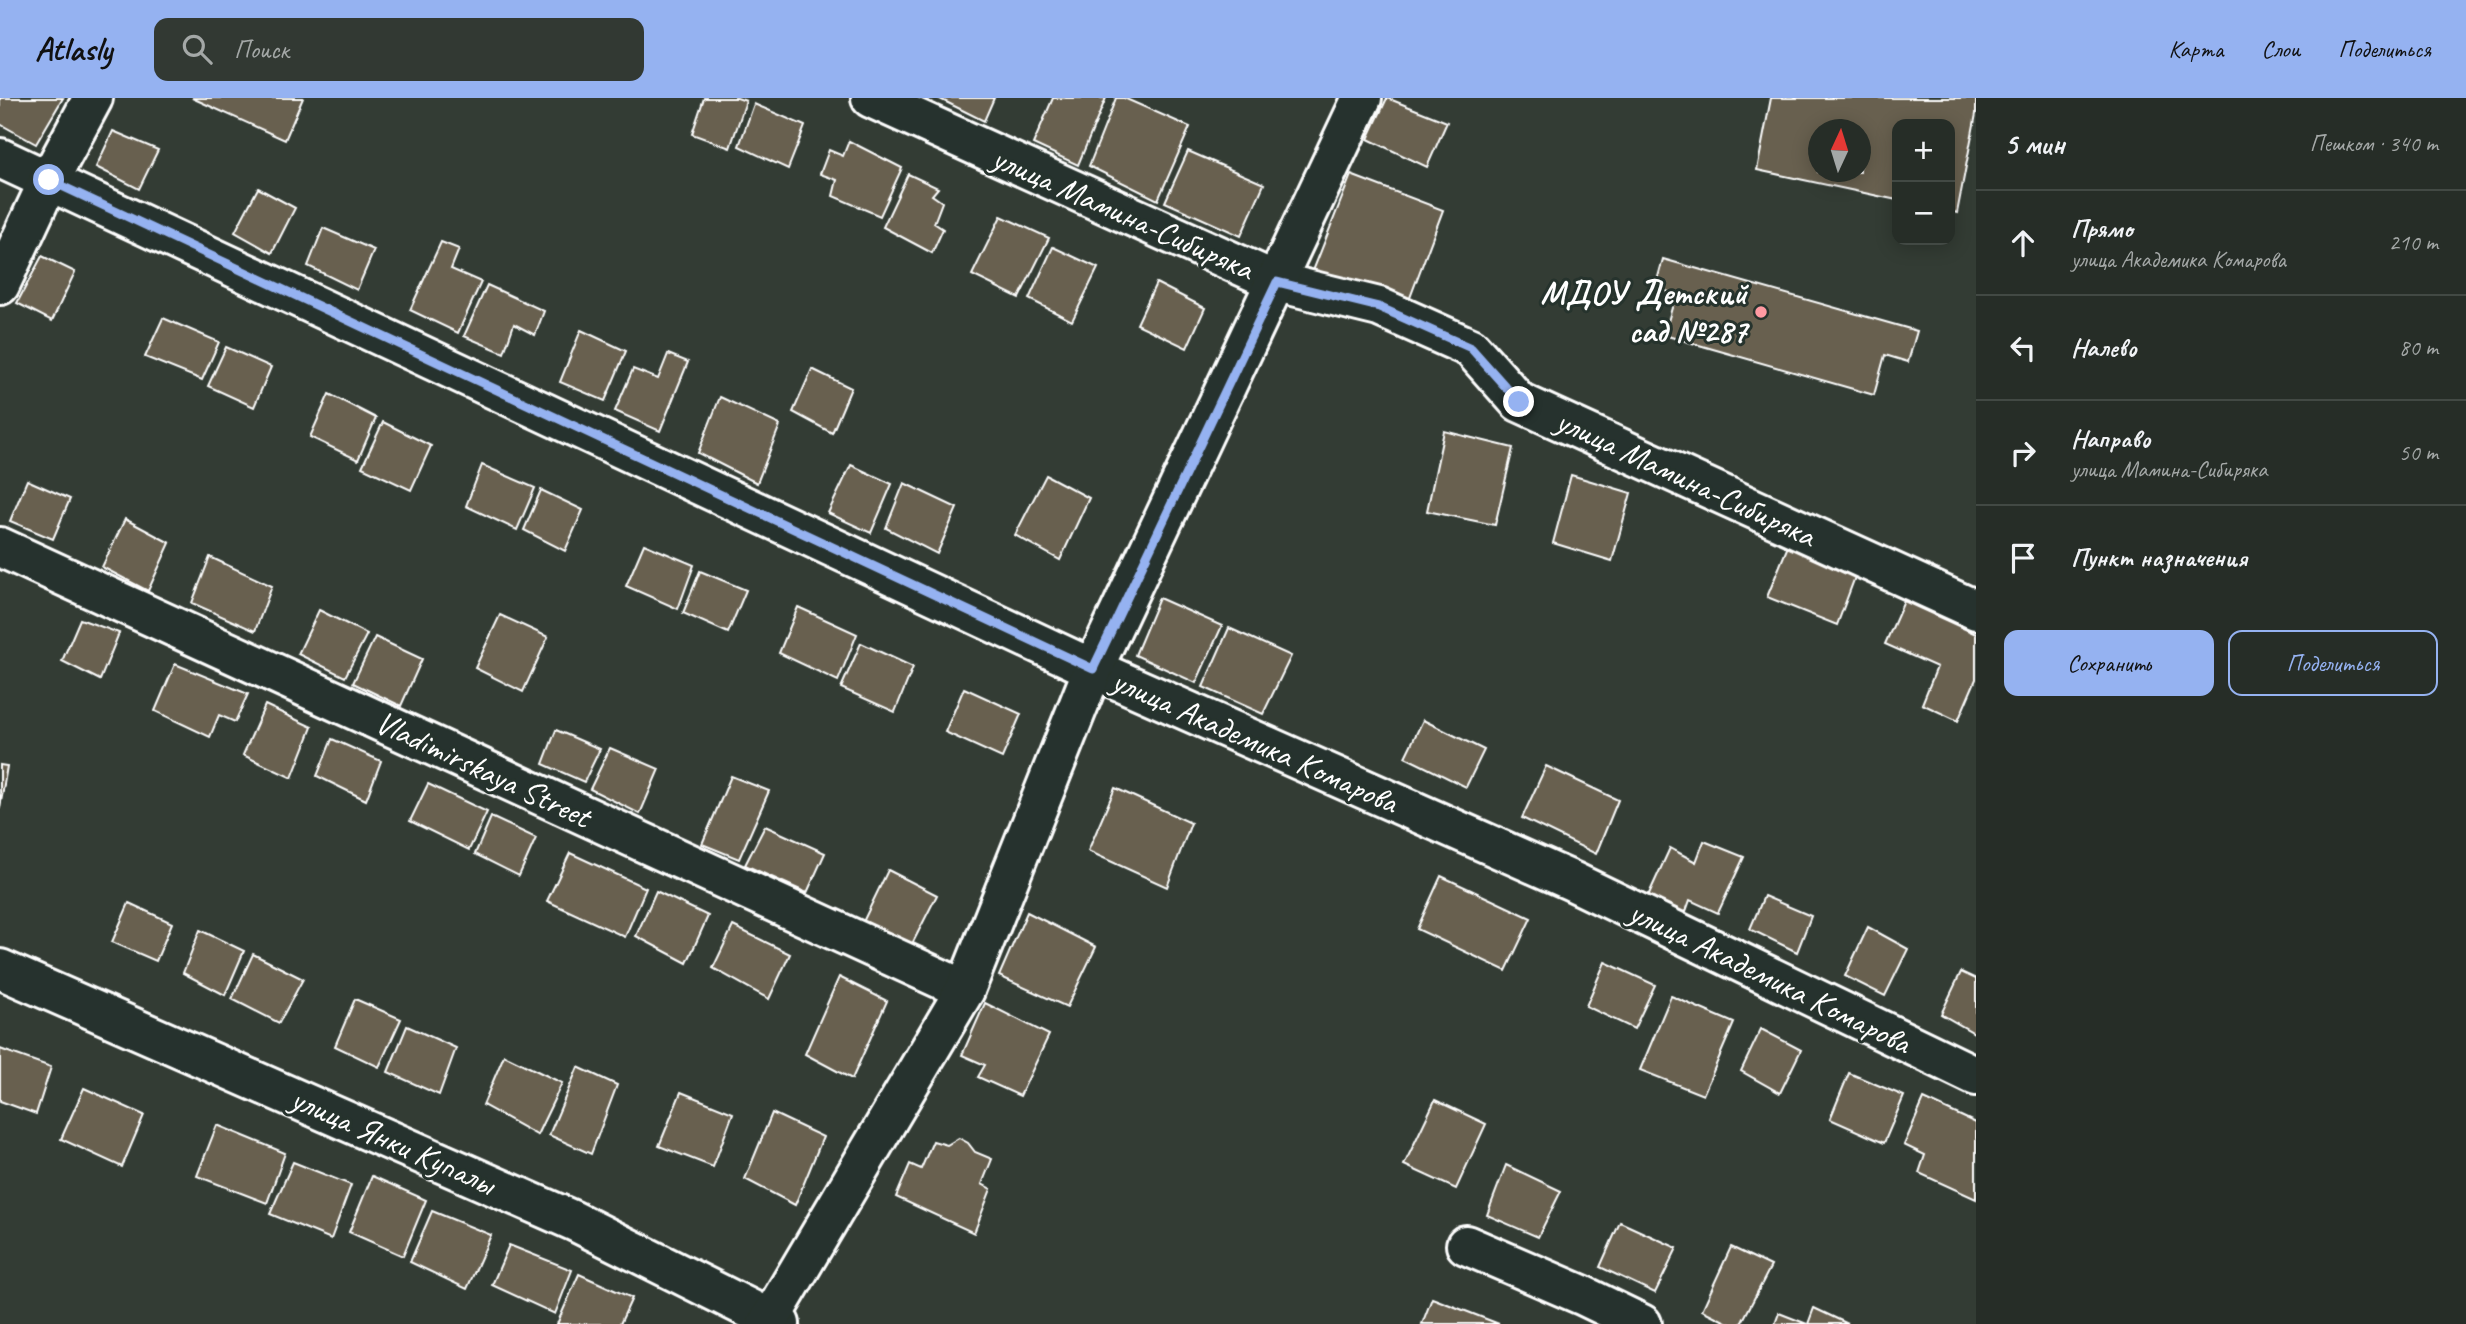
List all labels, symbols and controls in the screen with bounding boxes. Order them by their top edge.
search box [154,18,644,81]
text: Atlasly [35,28,112,70]
icon: search [178,30,216,68]
text: Поиск [234,33,289,66]
text: Карта [2169,34,2223,64]
text: Слои [2261,34,2300,64]
text: Поделиться [2338,34,2431,64]
north arrow [1808,119,1871,182]
map controls [1892,119,1955,245]
button: + [1892,119,1955,182]
text: 5 мин [2004,125,2065,163]
text: Пешком · 340 m [2310,129,2438,158]
street label: улица Мамина-Сибиряка [984,136,1262,290]
route start [33,164,64,195]
button: − [1892,182,1955,245]
text: Прямо [2071,212,2133,245]
icon: ahead [2004,224,2042,262]
text: 210 m [2389,228,2438,257]
text: улица Академика Комарова [2071,245,2286,274]
place label: МДОУ Детский сад №287 [1540,272,1750,352]
marker: МДОУ Детский сад №287 [1753,304,1769,320]
icon: left [2004,329,2042,367]
text: Налево [2071,331,2137,364]
text: 80 m [2399,333,2438,362]
route end [1503,386,1534,417]
street label: улица Мамина-Сибиряка [1548,399,1825,558]
text: Направо [2071,422,2150,455]
icon: right [2004,434,2042,472]
text: 50 m [2399,438,2438,467]
text: улица Мамина-Сибиряка [2071,455,2267,484]
icon: arrive [2004,539,2042,577]
text: Пункт назначения [2071,541,2247,574]
button: Сохранить [2004,630,2214,696]
button: Поделиться [2228,630,2438,696]
street label: улица Академика Комарова [1104,658,1406,824]
street label: Vladimirskaya Street [369,701,600,838]
street label: улица Академика Комарова [1621,890,1919,1064]
street label: улица Янки Купалы [283,1077,504,1206]

